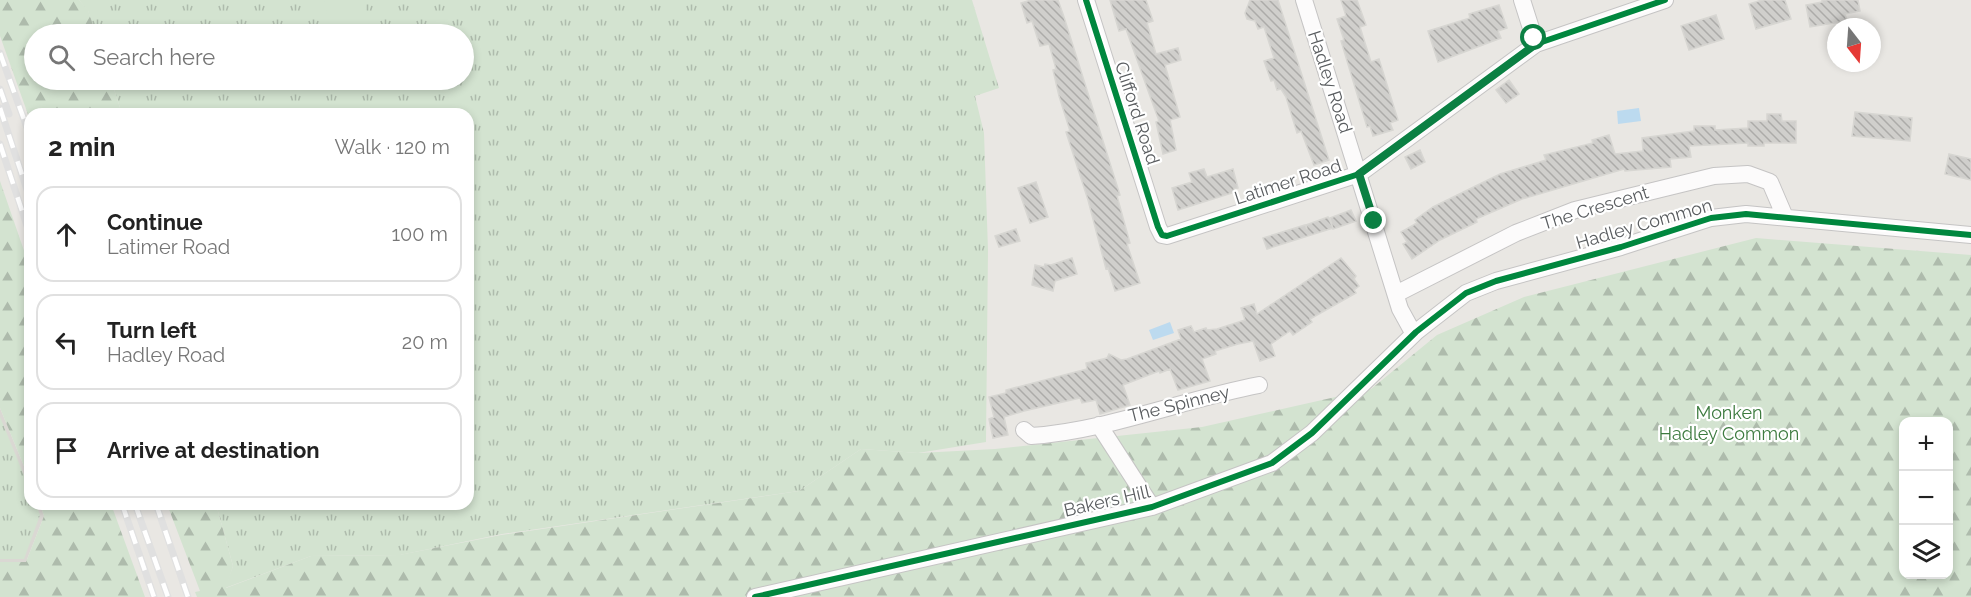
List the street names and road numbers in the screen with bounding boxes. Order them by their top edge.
street label: Hadley Road [1304,28,1357,136]
street label: Clifford Road [1111,59,1164,167]
street label: Latimer Road [1232,154,1344,209]
street label: The Crescent [1539,181,1651,234]
street label: Hadley Common [1573,194,1714,253]
street label: The Spinney [1126,381,1232,426]
street label: Bakers Hill [1062,480,1152,521]

